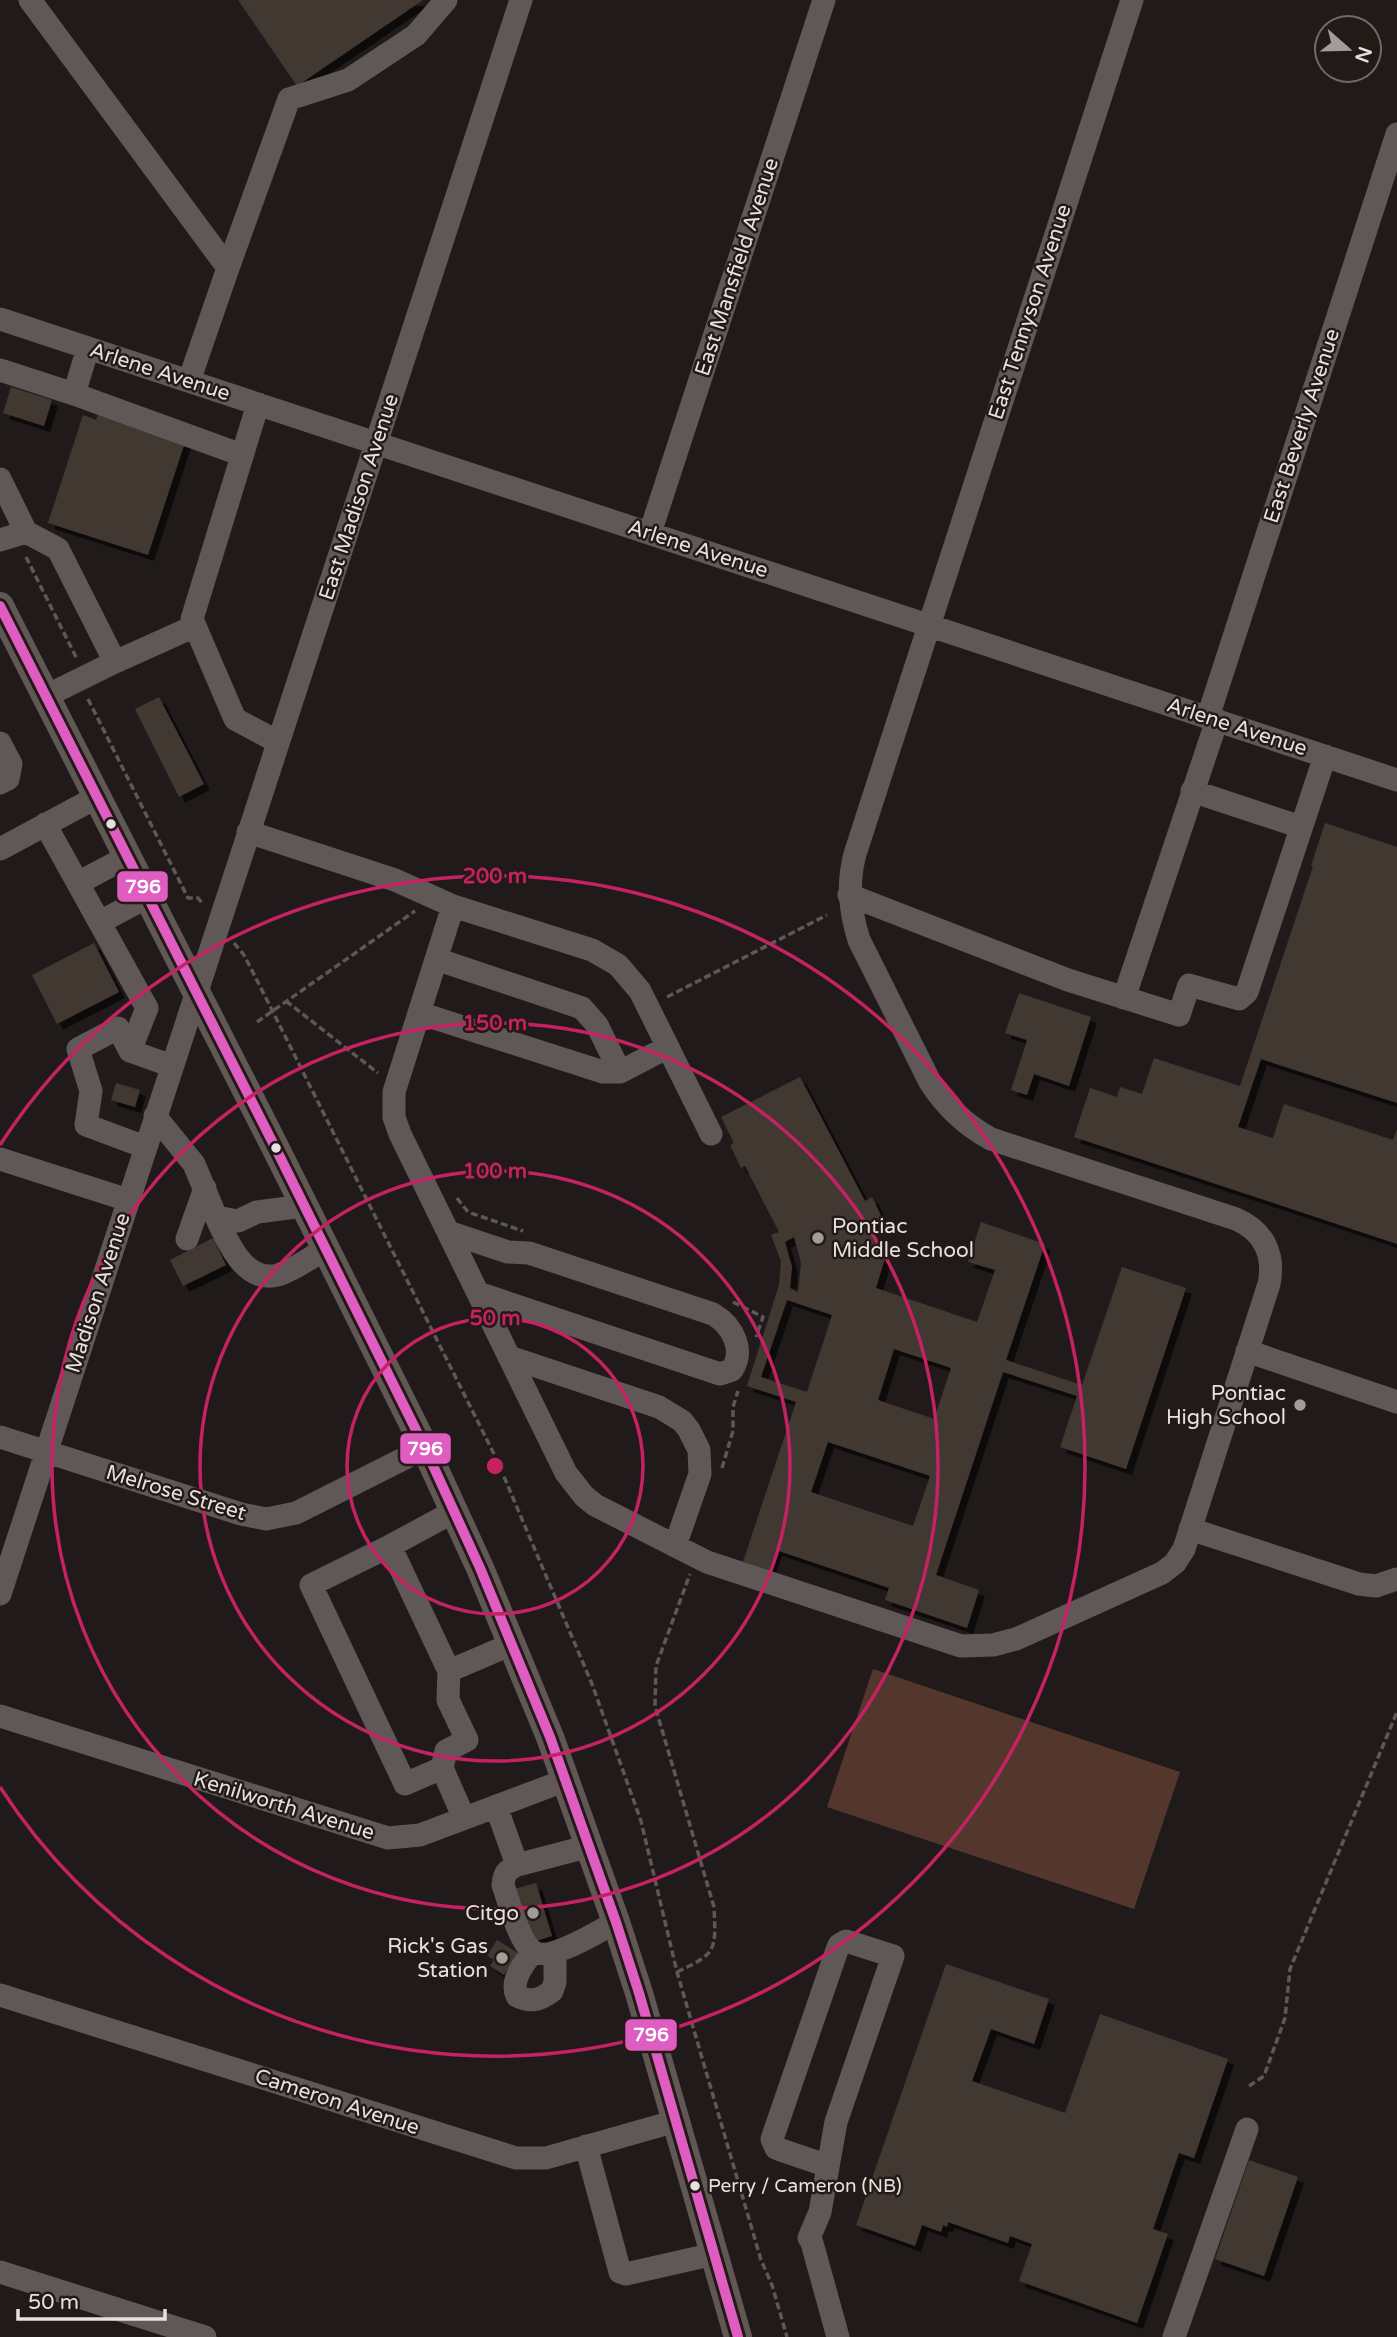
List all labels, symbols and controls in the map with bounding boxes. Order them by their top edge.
north arrow [1313,14,1383,84]
text: N [1350,44,1376,65]
street label: East Mansfield Avenue [690,155,784,379]
street label: East Tennyson Avenue [983,201,1077,423]
street label: East Beverly Avenue [1259,326,1345,526]
street label: Arlene Avenue [87,338,233,406]
street label: East Madison Avenue [314,391,404,603]
street label: Arlene Avenue [625,515,771,583]
street label: Arlene Avenue [1164,693,1310,761]
unlabelled marker [104,817,118,831]
text: 200 m [463,864,527,889]
line badge: 796 [116,870,169,903]
text: 796 [125,876,161,898]
text: 150 m [463,1011,527,1036]
unlabelled marker [269,1141,283,1155]
text: 100 m [463,1159,527,1184]
street label: Madison Avenue [60,1210,136,1376]
place label: Pontiac Middle School [832,1214,974,1263]
marker: Pontiac Middle School [810,1230,826,1246]
text: 50 m [469,1306,521,1331]
place label: Pontiac High School [1166,1381,1286,1430]
marker: Pontiac High School [1292,1397,1308,1413]
line badge: 796 [399,1432,452,1465]
text: 796 [407,1438,443,1460]
centre of rings [483,1454,507,1478]
street label: Melrose Street [103,1460,249,1526]
street label: Kenilworth Avenue [190,1767,378,1845]
place label: Citgo [465,1901,519,1926]
marker: Citgo [525,1905,541,1921]
place label: Rick's Gas Station [387,1934,488,1983]
marker: Rick's Gas Station [494,1950,510,1966]
line badge: 796 [624,2018,678,2052]
text: 796 [633,2024,669,2046]
street label: Cameron Avenue [252,2064,423,2140]
place label: Perry / Cameron (NB) [708,2175,902,2197]
marker: Perry / Cameron (NB) [688,2179,702,2193]
scale bar [18,2278,164,2322]
text: 50 m [28,2290,79,2315]

